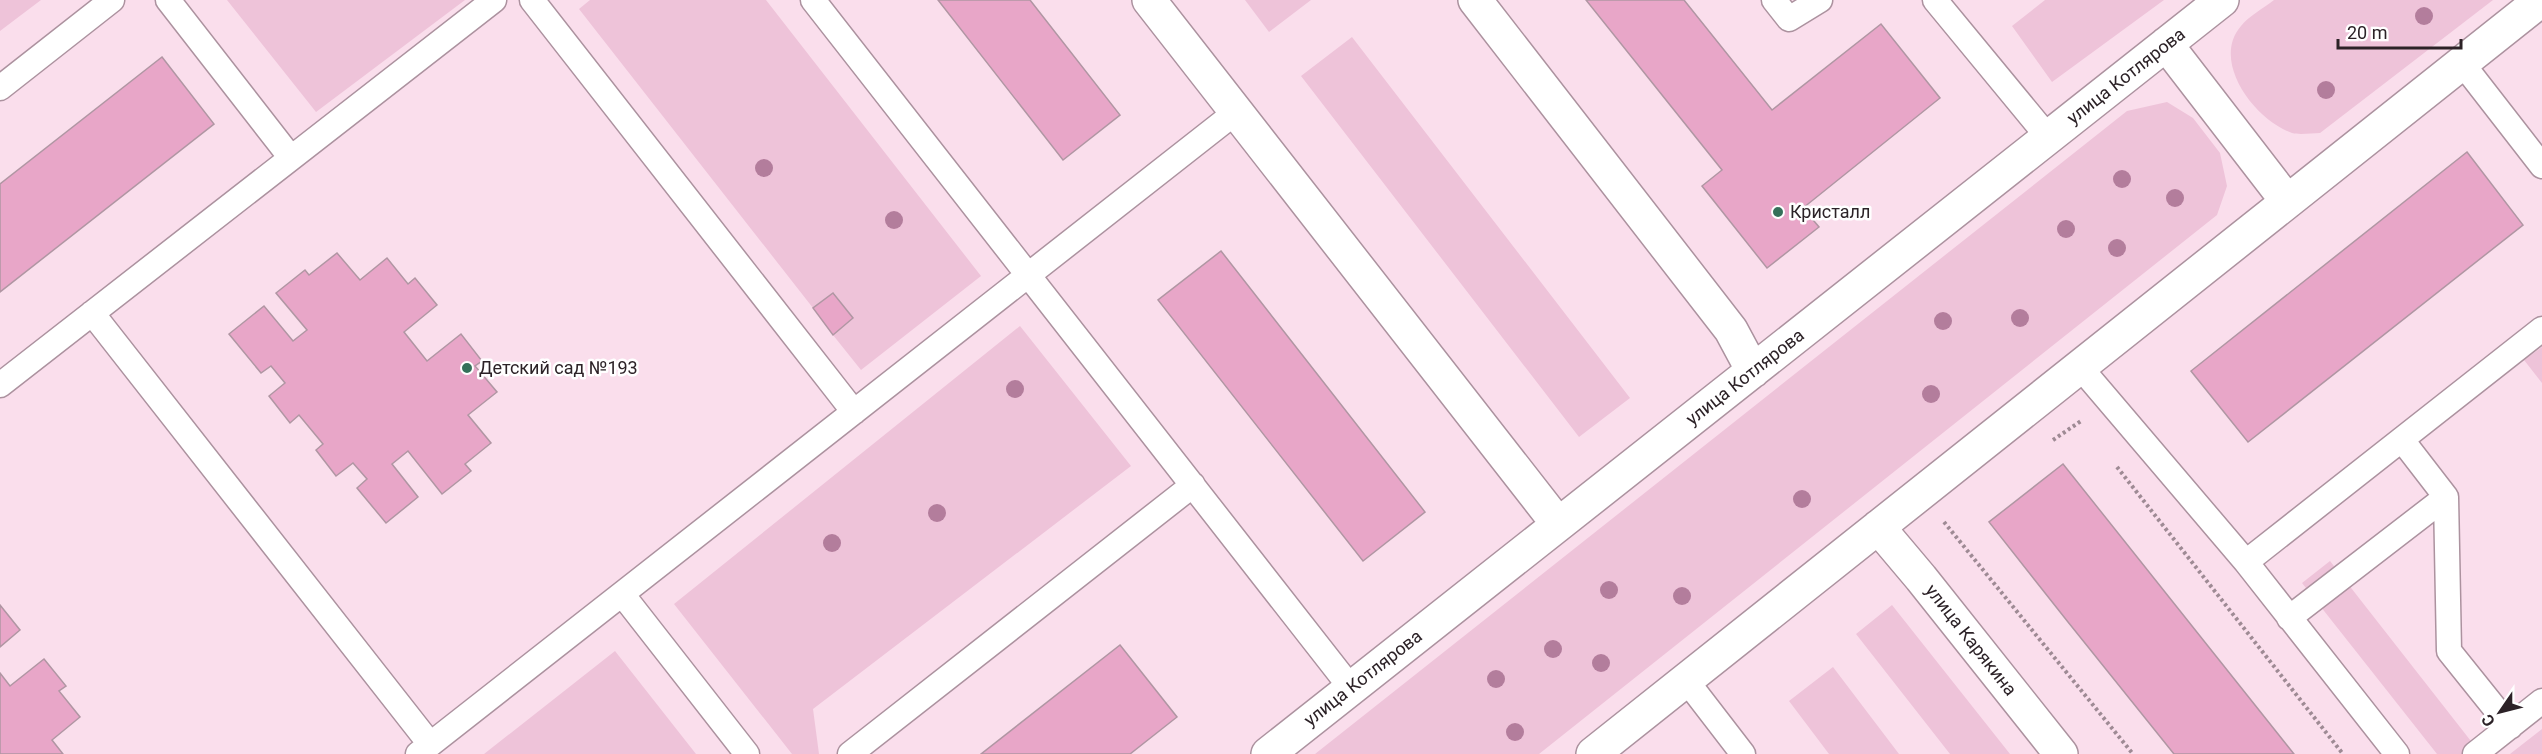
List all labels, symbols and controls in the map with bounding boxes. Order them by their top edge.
scale bar [2338,12,2461,50]
text: 20 m [2347,22,2387,43]
street label: улица Котлярова [2063,23,2189,128]
place label: Кристалл [1790,201,1870,222]
marker: Кристалл [1771,205,1785,219]
street label: улица Котлярова [1682,324,1808,429]
place label: Детский сад №193 [479,357,638,378]
marker: Детский сад №193 [460,361,474,375]
street label: улица Карякина [1921,580,2021,700]
street label: улица Котлярова [1300,625,1426,730]
north arrow [2470,682,2530,742]
text: С [2477,711,2499,730]

